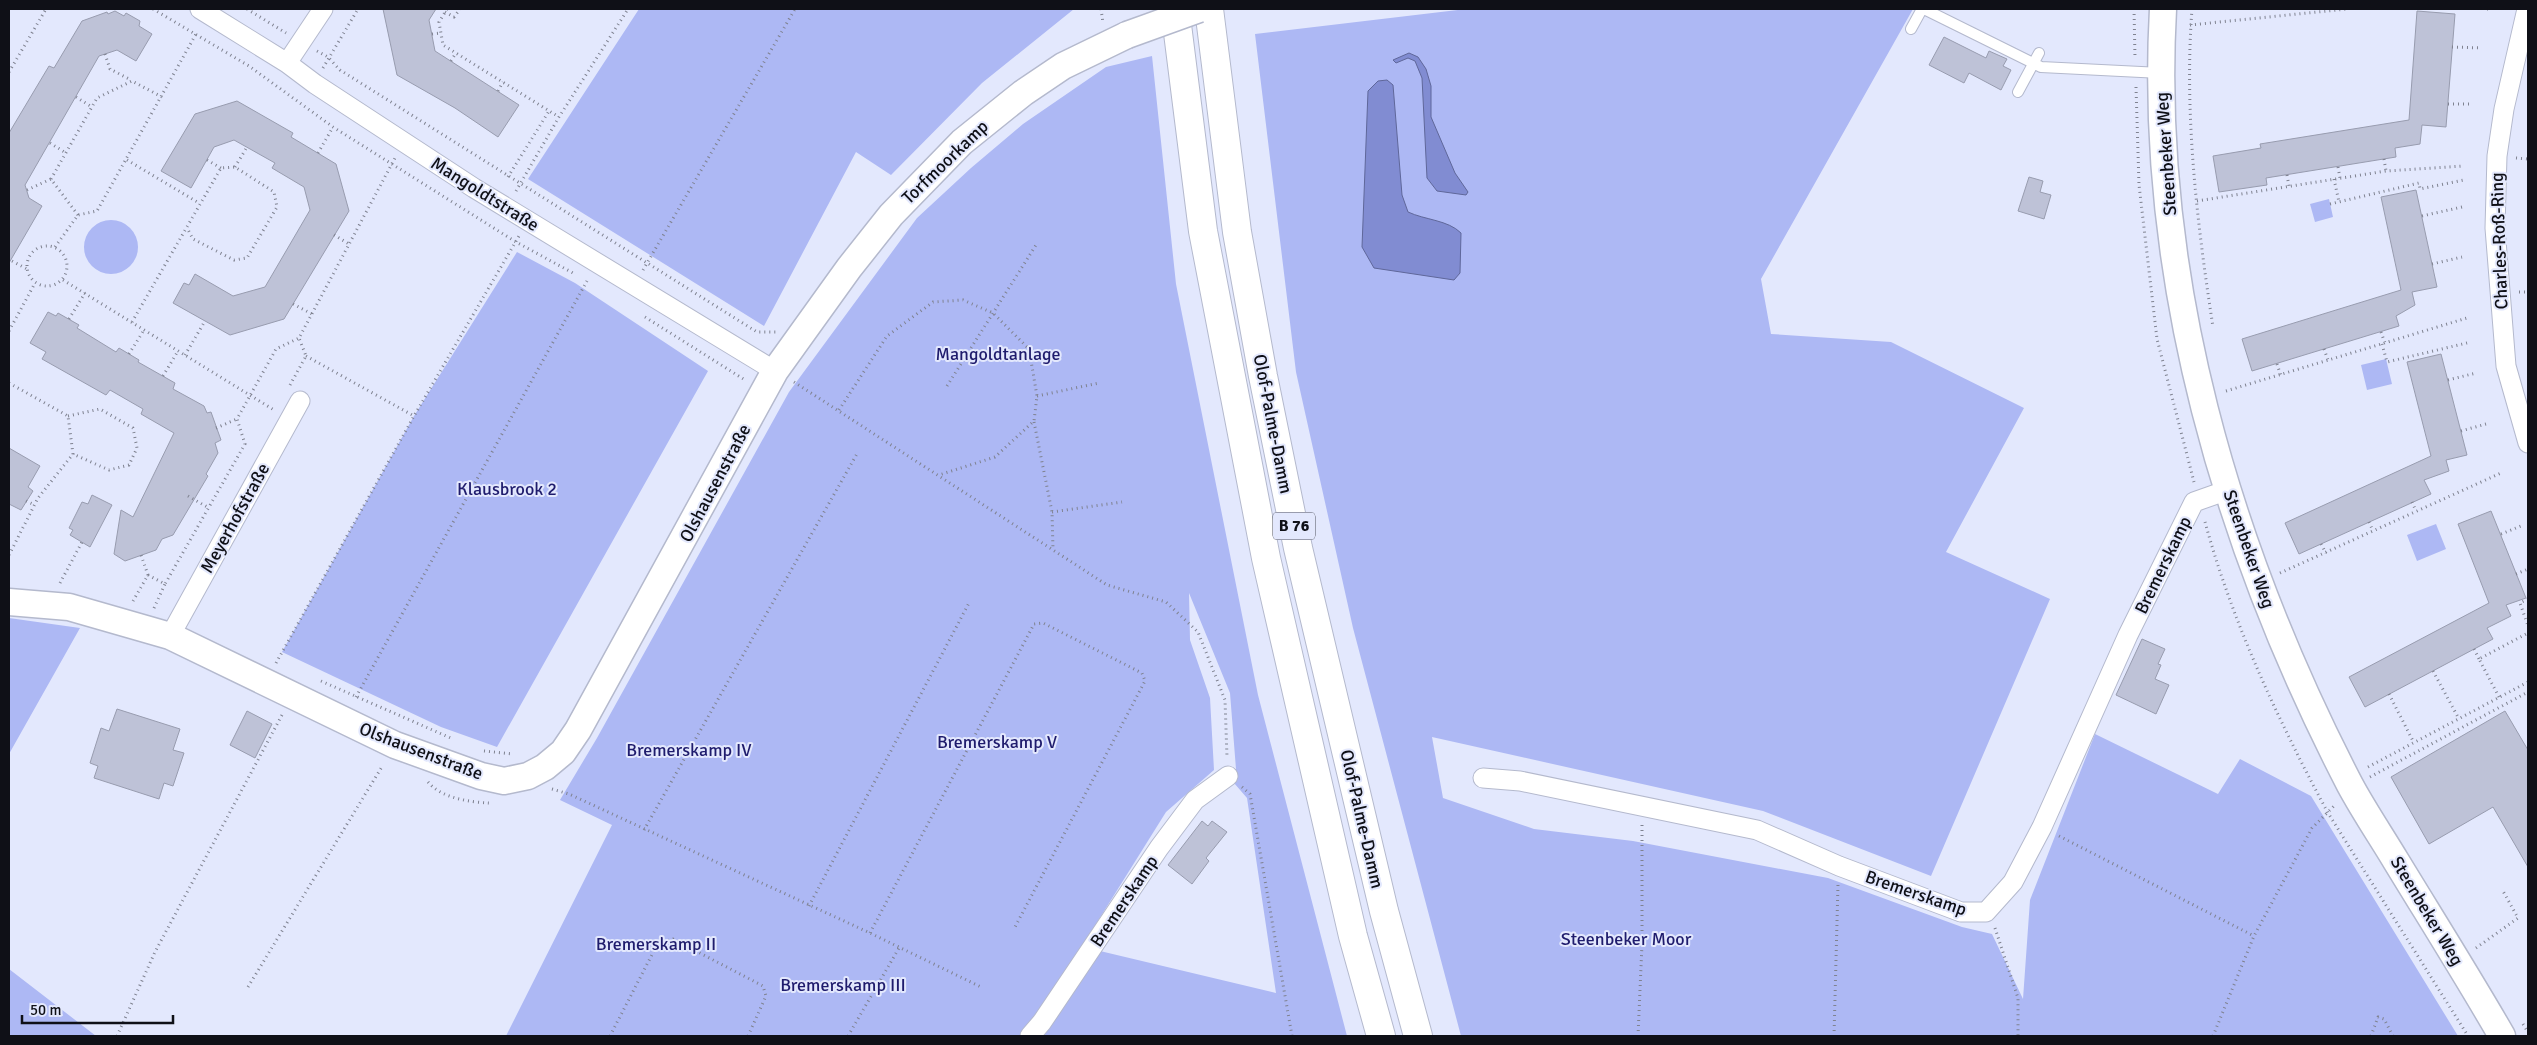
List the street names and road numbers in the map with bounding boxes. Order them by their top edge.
street label: Steenbeker Weg [2151,91,2181,217]
street label: Torfmoorkamp [897,115,993,209]
street label: Mangoldtstraße [427,152,543,236]
street label: Charles-Roß-Ring [2486,172,2512,310]
street label: Olof-Palme-Damm [1249,352,1297,496]
street label: Olshausenstraße [675,420,755,546]
street label: Meyerhofstraße [196,459,274,577]
street label: Steenbeker Weg [2218,487,2280,611]
road number: B 76 [1273,512,1315,540]
street label: Bremerskamp [2130,513,2196,617]
street label: Olshausenstraße [356,717,486,785]
street label: Olof-Palme-Damm [1335,747,1389,891]
street label: Bremerskamp [1085,851,1163,951]
street label: Steenbeker Weg [2386,852,2468,970]
street label: Bremerskamp [1862,865,1970,921]

